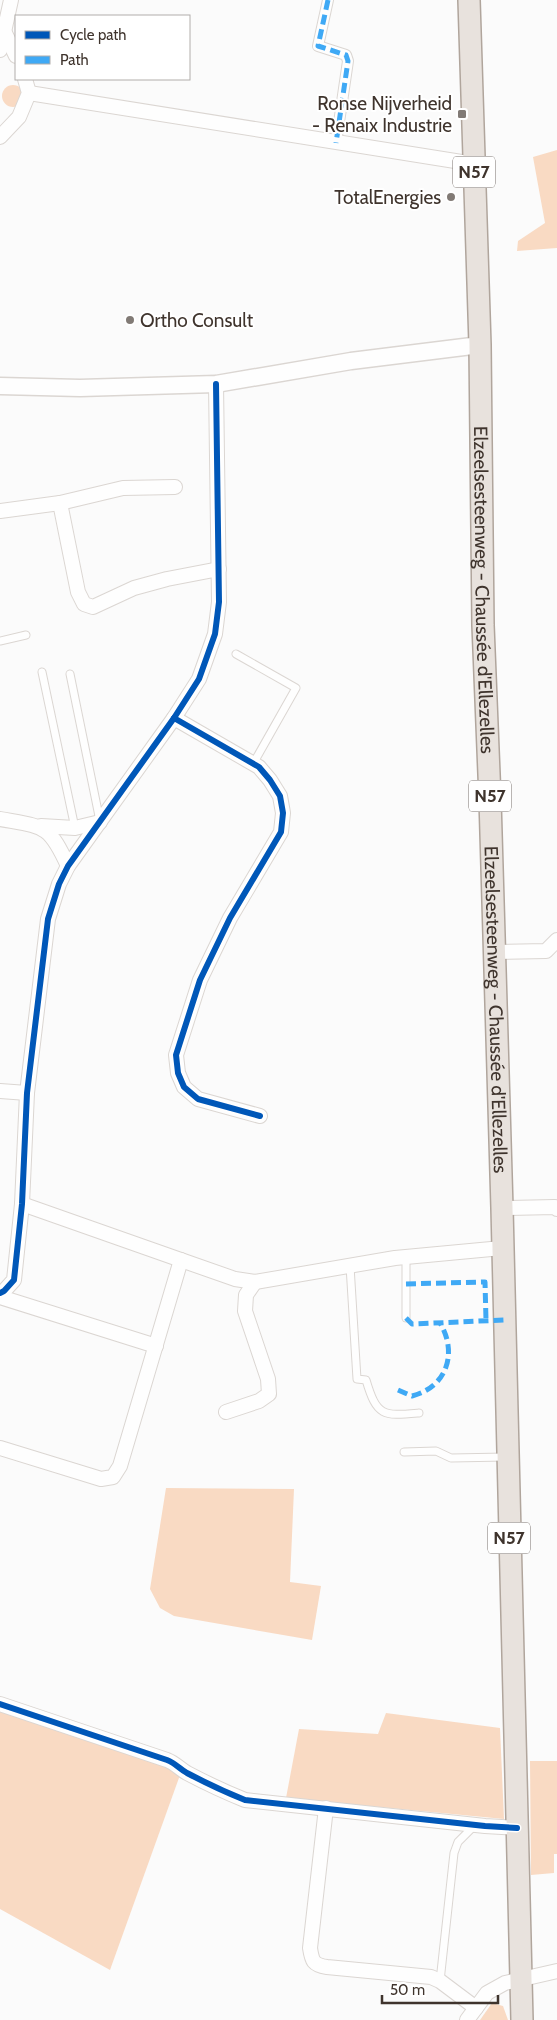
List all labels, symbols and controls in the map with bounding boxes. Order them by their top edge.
legend [15,15,190,80]
text: Cycle path [60,26,126,44]
text: Path [60,51,89,69]
place label: Ronse Nijverheid - Renaix Industrie [312,92,452,137]
marker: Ronse Nijverheid - Renaix Industrie [456,108,468,120]
road number: N57 [453,156,495,188]
place label: TotalEnergies [334,186,441,209]
marker: TotalEnergies [445,191,457,203]
place label: Ortho Consult [140,309,254,332]
marker: Ortho Consult [124,314,136,326]
street label: Elzeelsesteenweg - Chaussée d'Ellezelles [469,426,499,754]
road number: N57 [469,780,511,811]
street label: Elzeelsesteenweg - Chaussée d'Ellezelles [479,846,512,1174]
road number: N57 [488,1522,530,1554]
scale bar [382,1972,498,2004]
text: 50 m [390,1981,425,1999]

